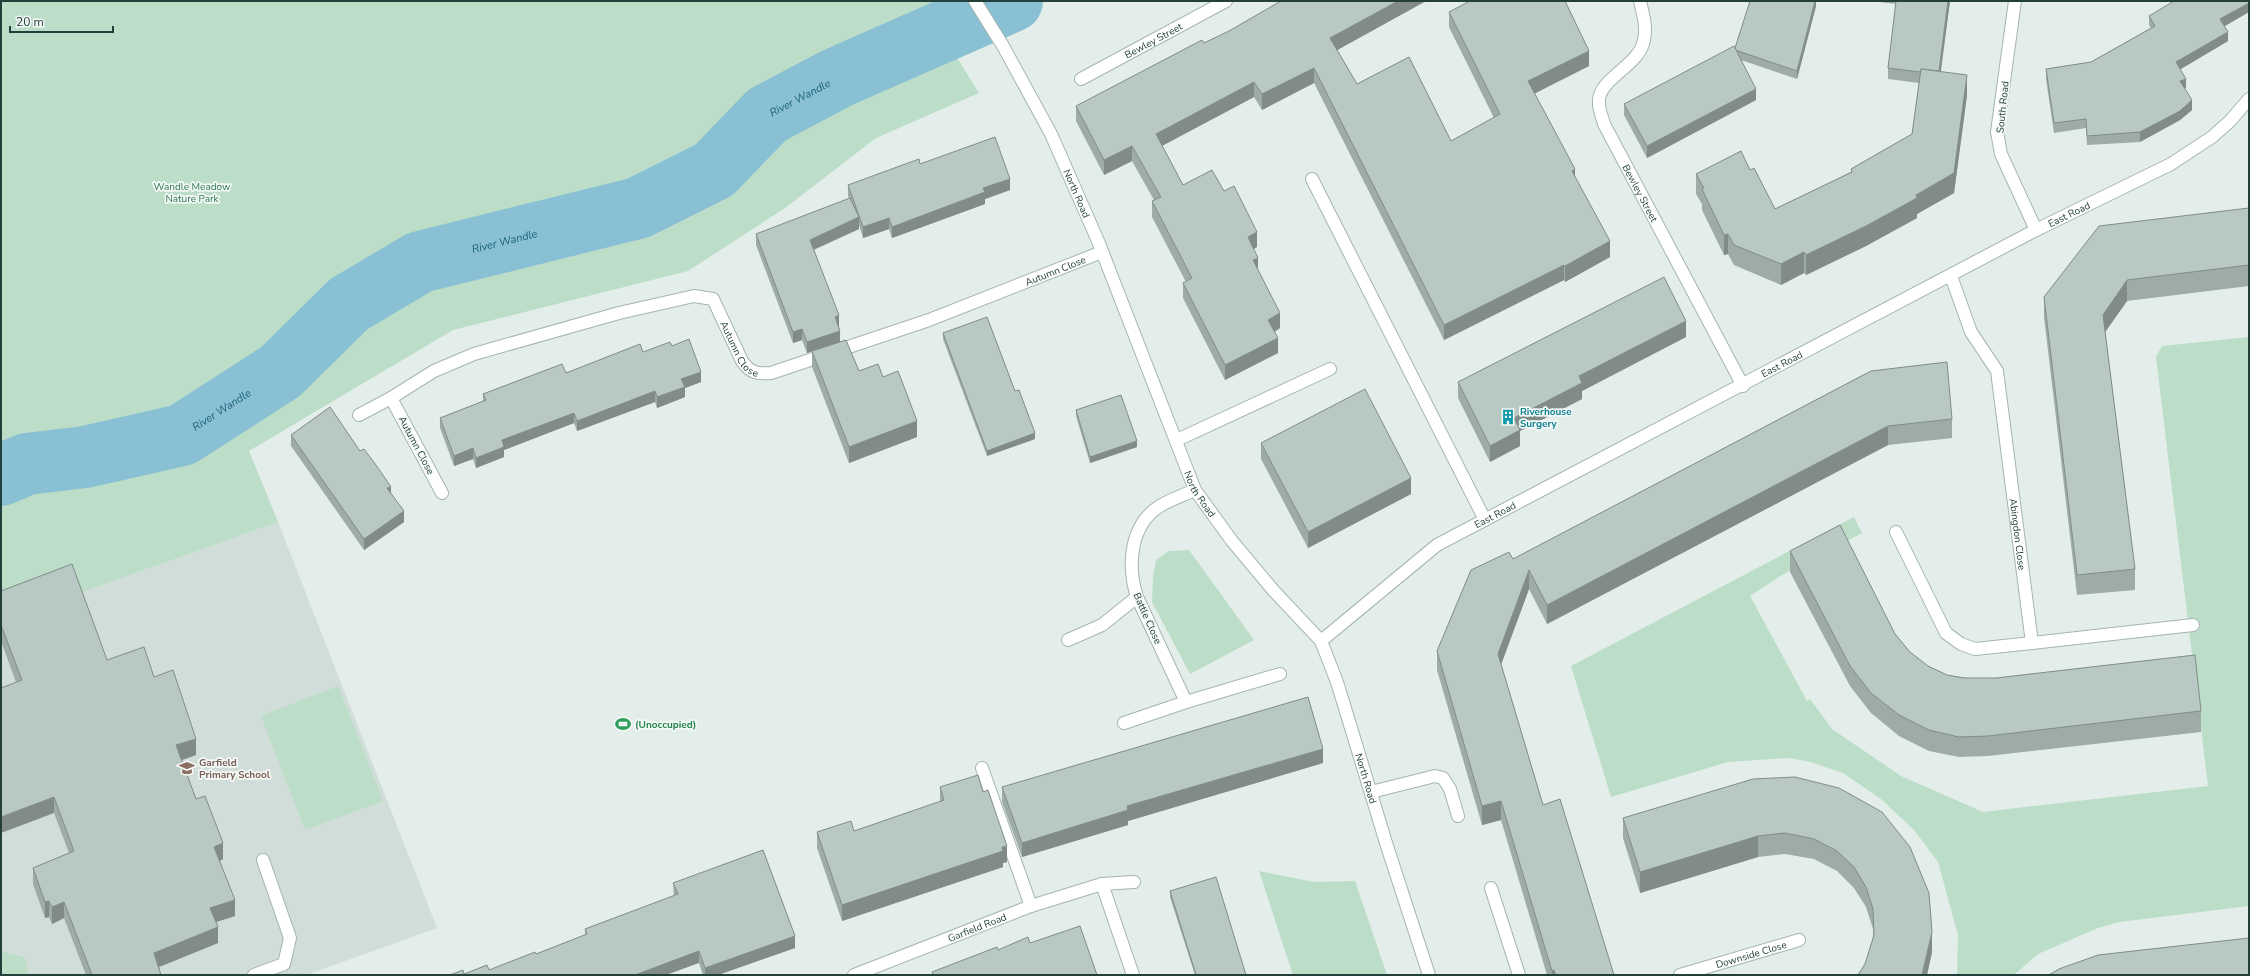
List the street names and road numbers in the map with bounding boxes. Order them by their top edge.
street label: Bewley Street [1122,20,1185,62]
street label: South Road [1993,80,2013,134]
street label: Bewley Street [1619,162,1661,225]
street label: North Road [1059,167,1093,220]
street label: East Road [2046,199,2093,231]
street label: Autumn Close [1023,253,1088,290]
street label: Autumn Close [716,319,760,381]
street label: East Road [1759,348,1806,381]
street label: Autumn Close [395,414,437,477]
street label: North Road [1180,469,1219,520]
street label: Abingdon Close [2005,498,2029,571]
street label: East Road [1472,499,1519,532]
street label: Battle Close [1129,590,1165,646]
street label: North Road [1351,752,1380,806]
street label: Garfield Road [946,910,1009,946]
street label: Downside Close [1714,938,1788,972]

